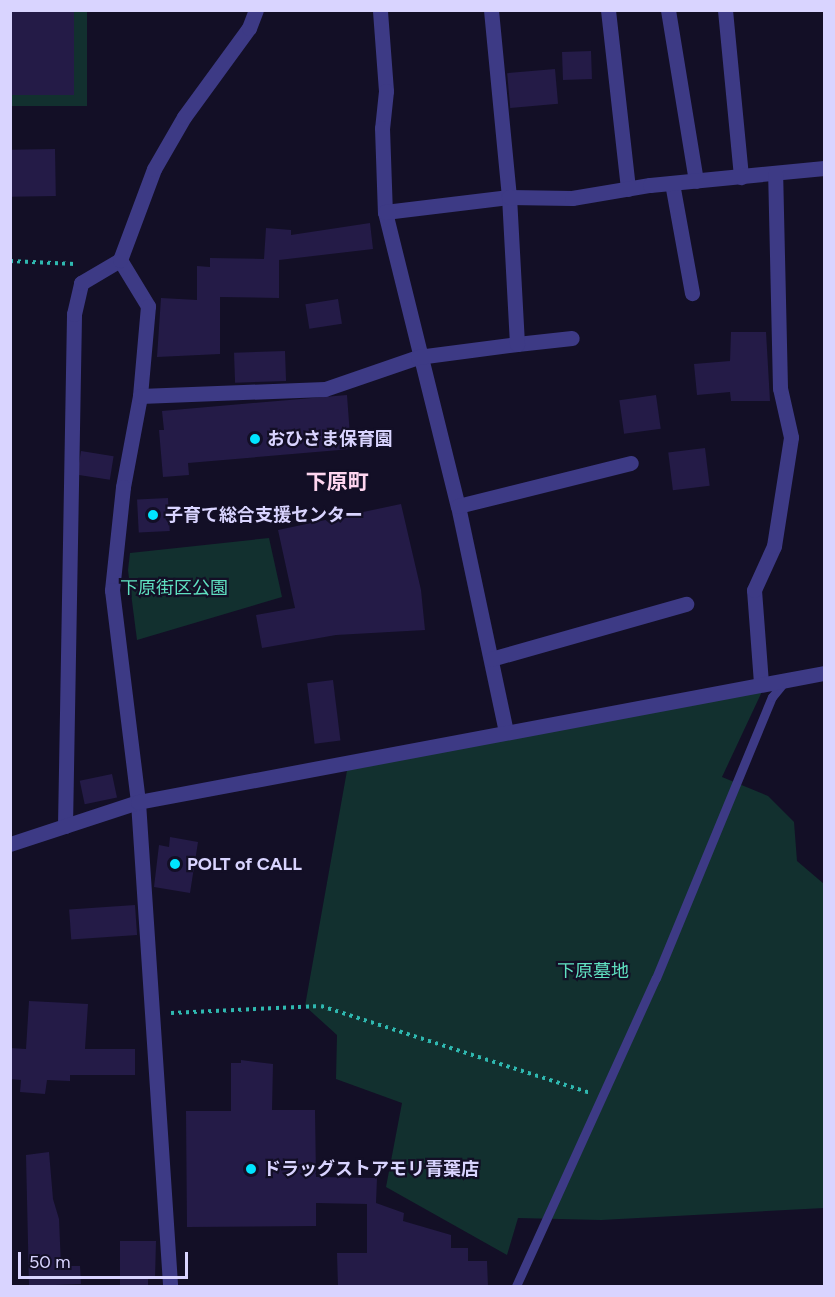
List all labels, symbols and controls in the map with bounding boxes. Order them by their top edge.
place label: おひさま保育園 [267,428,393,450]
marker: おひさま保育園 [248,432,262,446]
district label: 下原町 [306,469,368,495]
place label: 子育て総合支援センター [165,504,363,526]
marker: 子育て総合支援センター [146,508,160,522]
park label: 下原街区公園 [120,577,228,599]
place label: POLT of CALL [187,853,302,875]
marker: POLT of CALL [168,857,182,871]
park label: 下原墓地 [557,960,629,982]
place label: ドラッグストアモリ青葉店 [263,1158,479,1180]
marker: ドラッグストアモリ青葉店 [244,1162,258,1176]
scale bar [21,1240,190,1278]
text: 50 m [29,1251,71,1273]

